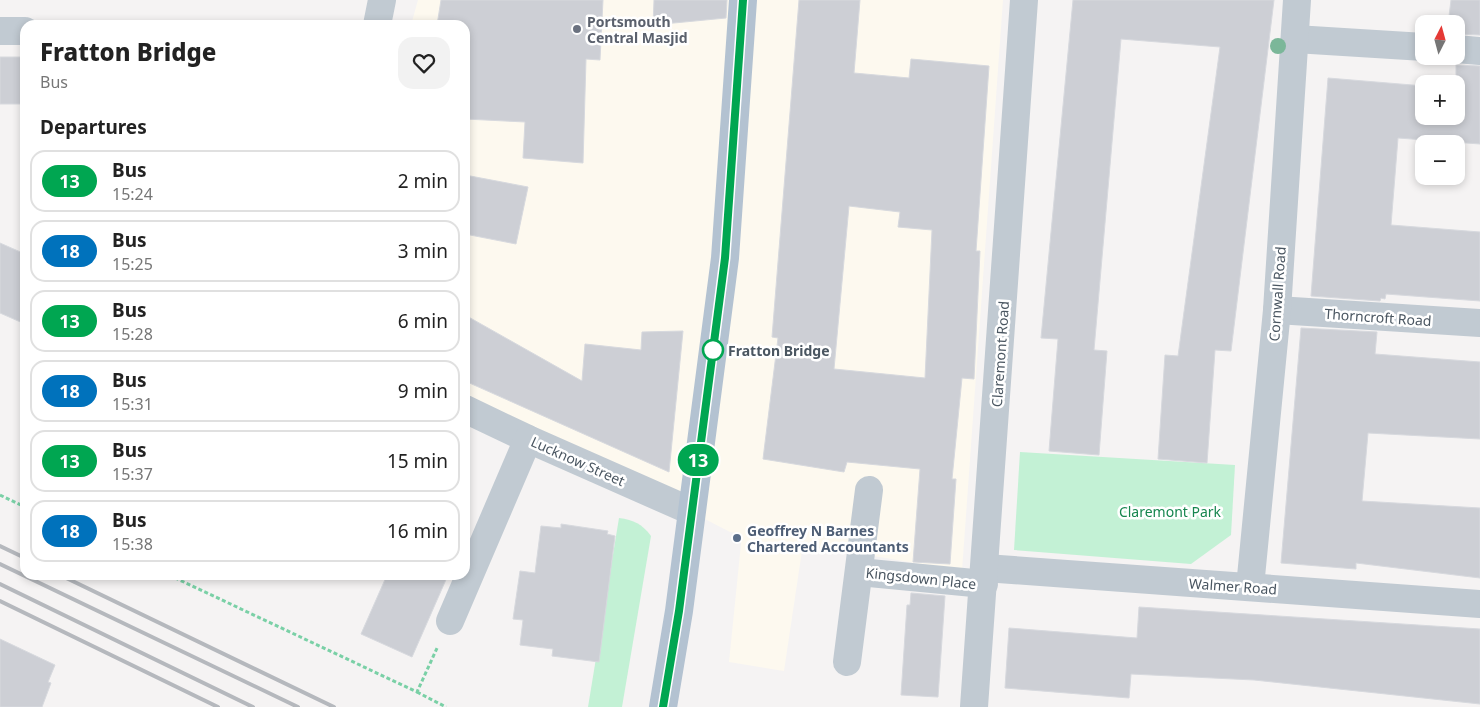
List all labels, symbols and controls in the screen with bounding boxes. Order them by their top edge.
place label: Portsmouth Central Masjid [587,12,688,47]
north arrow [1415,15,1465,65]
map controls [1415,15,1465,185]
marker: Portsmouth Central Masjid [571,23,583,35]
text: Fratton Bridge [40,35,216,68]
button: heart [398,37,450,89]
text: Bus [40,71,68,93]
button: + [1415,75,1465,125]
text: Departures [40,114,147,140]
button: − [1415,135,1465,185]
text: Bus [112,157,147,183]
text: 2 min [398,168,448,194]
text: 13 [59,169,80,193]
text: 15:24 [112,183,153,205]
text: Bus [112,227,147,253]
text: 3 min [398,238,448,264]
text: 18 [59,239,80,263]
street label: Cornwall Road [1264,246,1290,342]
text: 15:25 [112,253,153,275]
text: Bus [112,297,147,323]
street label: Claremont Road [987,300,1013,408]
street label: Thorncroft Road [1324,304,1432,330]
text: 6 min [398,308,448,334]
text: 13 [59,309,80,333]
text: 15:28 [112,323,153,345]
marker: Fratton Bridge [702,339,724,361]
place label: Fratton Bridge [728,341,830,360]
text: Bus [112,367,147,393]
text: 9 min [398,378,448,404]
text: 18 [59,379,80,403]
text: 15:31 [112,393,153,415]
street label: Lucknow Street [528,432,628,490]
text: Bus [112,437,147,463]
line badge: 13 [676,444,720,476]
text: 15 min [387,448,448,474]
text: 13 [688,448,708,472]
text: 13 [59,449,80,473]
text: 15:37 [112,463,153,485]
park label: Claremont Park [1119,502,1222,521]
text: Bus [112,507,147,533]
text: 16 min [387,518,448,544]
text: 18 [59,519,80,543]
place label: Geoffrey N Barnes Chartered Accountants [747,521,909,556]
marker: Geoffrey N Barnes Chartered Accountants [731,532,743,544]
text: 15:38 [112,533,153,555]
street label: Kingsdown Place [865,563,977,593]
street label: Walmer Road [1188,573,1278,599]

